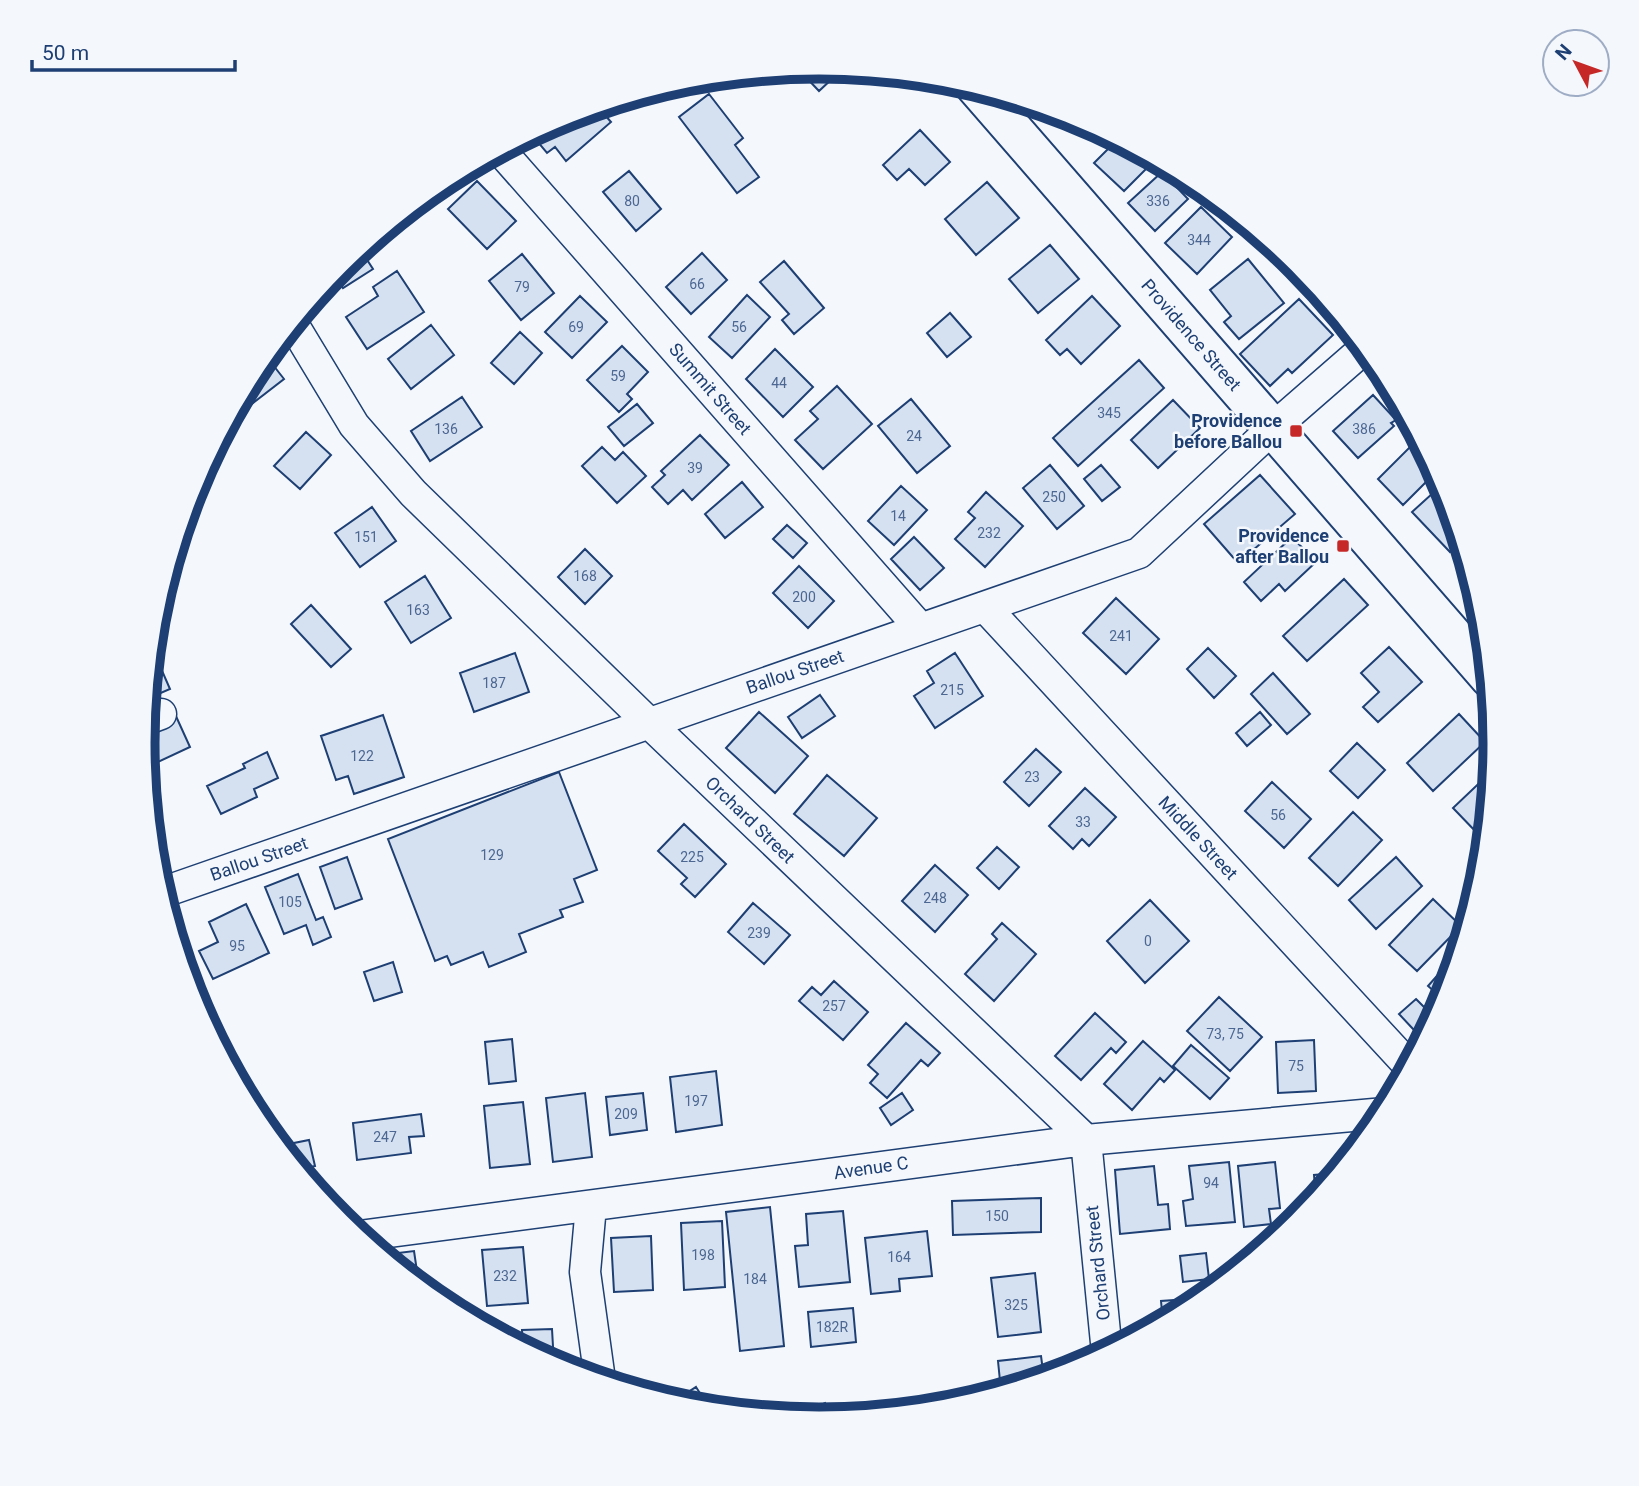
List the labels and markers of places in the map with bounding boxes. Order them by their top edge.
place label: Providence before Ballou [1174,410,1282,452]
marker: Providence before Ballou [1288,423,1304,439]
place label: Providence after Ballou [1235,525,1329,567]
marker: Providence after Ballou [1335,538,1351,554]

